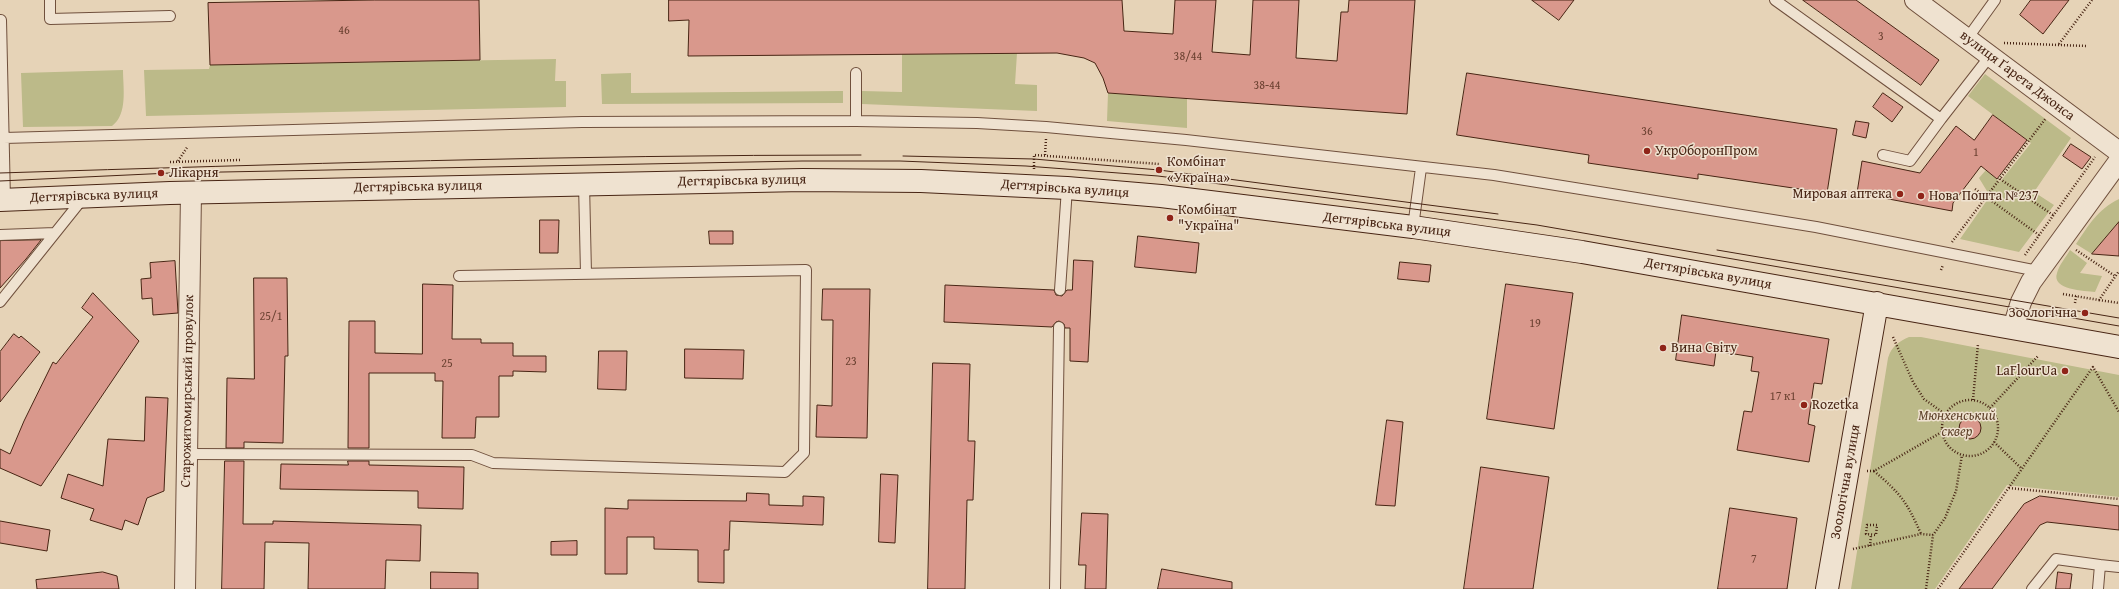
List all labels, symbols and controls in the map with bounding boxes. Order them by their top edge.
house number: 46 [338,24,350,38]
street label: вулиця Ґарета Джонса [1956,27,2078,125]
house number: 3 [1878,30,1884,44]
house number: 38/44 [1174,50,1202,64]
house number: 38-44 [1253,79,1281,93]
house number: 36 [1641,125,1653,139]
place label: УкрОборонПром [1655,143,1758,159]
marker: УкрОборонПром [1642,146,1652,156]
house number: 1 [1973,146,1979,160]
place label: Комбінат «Україна» [1167,154,1230,186]
place label: Лікарня [169,165,219,181]
marker: Комбінат «Україна» [1154,165,1164,175]
marker: Лікарня [156,168,166,178]
street label: Дегтярівська вулиця [678,171,806,191]
street label: Дегтярівська вулиця [1000,176,1130,202]
street label: Дегтярівська вулиця [354,177,482,197]
street label: Дегтярівська вулиця [29,185,159,207]
place label: Мировая аптека [1792,186,1892,202]
place label: Нова Пошта №237 [1929,188,2039,204]
marker: Мировая аптека [1895,189,1905,199]
marker: Нова Пошта №237 [1916,191,1926,201]
place label: Комбінат "Україна" [1178,202,1239,234]
street label: Дегтярівська вулиця [1322,209,1452,241]
marker: Комбінат "Україна" [1165,213,1175,223]
street label: Дегтярівська вулиця [1643,255,1773,293]
street label: Старожитомирський провулок [178,295,198,487]
place label: Зоологічна [2008,305,2077,321]
marker: Зоологічна [2080,308,2090,318]
house number: 25/1 [260,310,282,324]
house number: 19 [1529,317,1541,331]
place label: Вина Світу [1671,340,1737,356]
marker: Вина Світу [1658,343,1668,353]
house number: 23 [845,355,857,369]
house number: 25 [441,357,453,371]
place label: LaFlourUa [1996,363,2057,379]
marker: LaFlourUa [2060,366,2070,376]
house number: 17 к1 [1770,390,1796,404]
place label: Rozetka [1812,397,1859,413]
marker: Rozetka [1799,400,1809,410]
park label: Мюнхенський сквер [1918,408,1996,440]
street label: Зоологічна вулиця [1828,423,1864,541]
house number: 7 [1751,553,1757,567]

